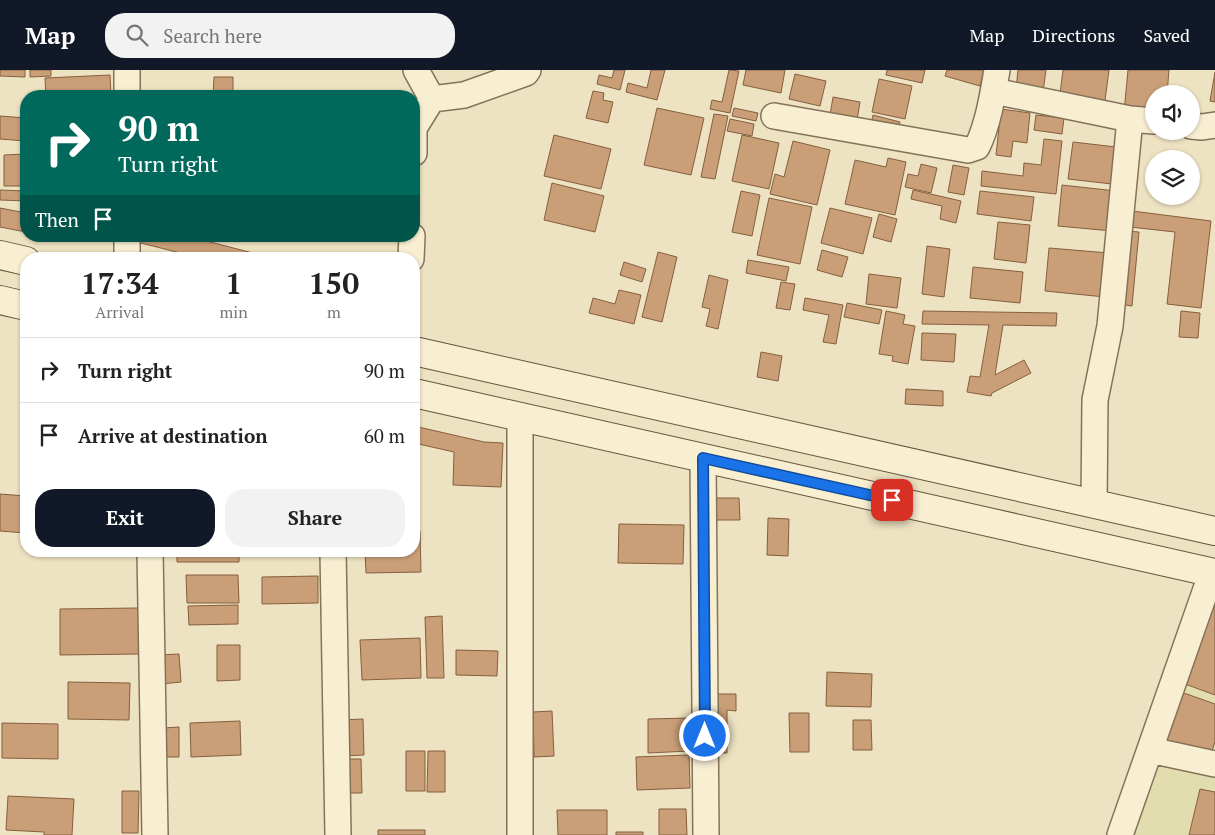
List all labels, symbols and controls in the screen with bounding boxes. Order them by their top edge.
search box [105,13,455,58]
text: Map [25,19,75,51]
icon: search [123,21,151,49]
text: Search here [163,23,262,48]
text: Map [969,23,1004,47]
text: Directions [1032,23,1115,47]
text: Saved [1143,23,1190,47]
map controls [1145,85,1200,205]
button: sound [1145,85,1200,140]
text: 90 m [118,105,199,151]
icon: right [35,110,100,175]
text: Turn right [118,149,218,178]
button: layers [1145,150,1200,205]
icon: arrive [89,205,117,233]
text: Then [35,207,79,232]
text: 17:34 [81,263,159,303]
text: 1 [225,263,242,303]
text: 150 [308,263,359,303]
text: Arrival [95,301,144,323]
text: min [220,301,248,323]
text: m [327,301,341,323]
icon: right [35,356,63,384]
text: Turn right [78,358,172,383]
text: 90 m [364,358,405,383]
icon: arrive [35,421,63,449]
text: Arrive at destination [78,423,267,448]
text: 60 m [364,423,405,448]
pin [871,479,913,521]
icon: arrive [878,486,906,514]
button: Exit [35,489,215,547]
button: Share [225,489,405,547]
position arrow [678,709,730,761]

